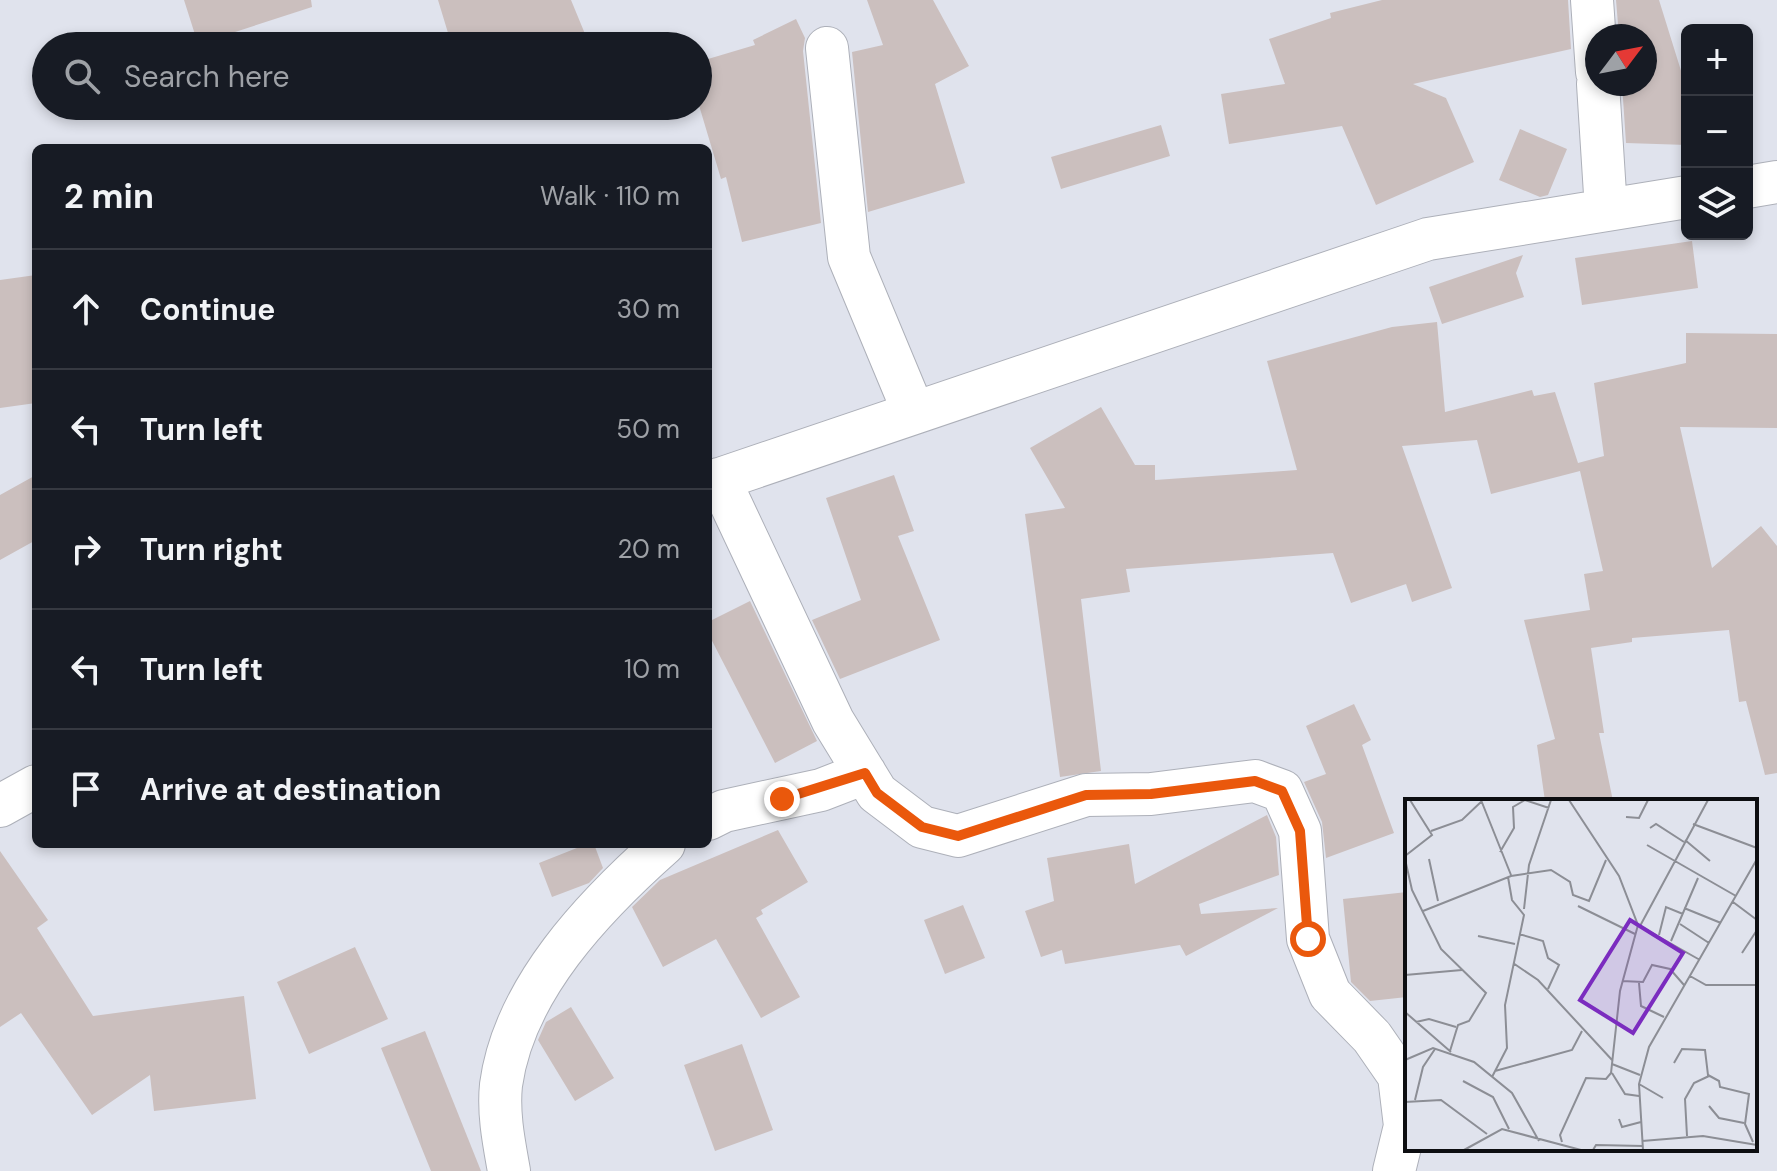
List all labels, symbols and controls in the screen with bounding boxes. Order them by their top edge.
north arrow [1585,24,1657,96]
map controls [1681,24,1753,240]
button: + [1681,24,1753,96]
search box [32,32,712,120]
icon: search [60,54,104,98]
text: Search here [124,57,290,96]
button: − [1681,96,1753,168]
button: layers [1681,168,1753,240]
text: 2 min [64,174,154,219]
text: Walk · 110 m [540,179,680,213]
icon: ahead [64,287,108,331]
text: Continue [140,290,275,329]
text: 30 m [617,292,680,326]
icon: left [64,407,108,451]
text: Turn left [140,410,263,449]
text: 50 m [616,412,680,446]
icon: right [64,527,108,571]
text: Turn right [140,530,283,569]
text: 20 m [617,532,680,566]
icon: left [64,647,108,691]
text: Turn left [140,650,263,689]
text: 10 m [624,652,680,686]
icon: arrive [64,767,108,811]
text: Arrive at destination [140,770,441,809]
route end [764,781,800,817]
inset map [1405,799,1757,1151]
route start [1290,921,1326,957]

